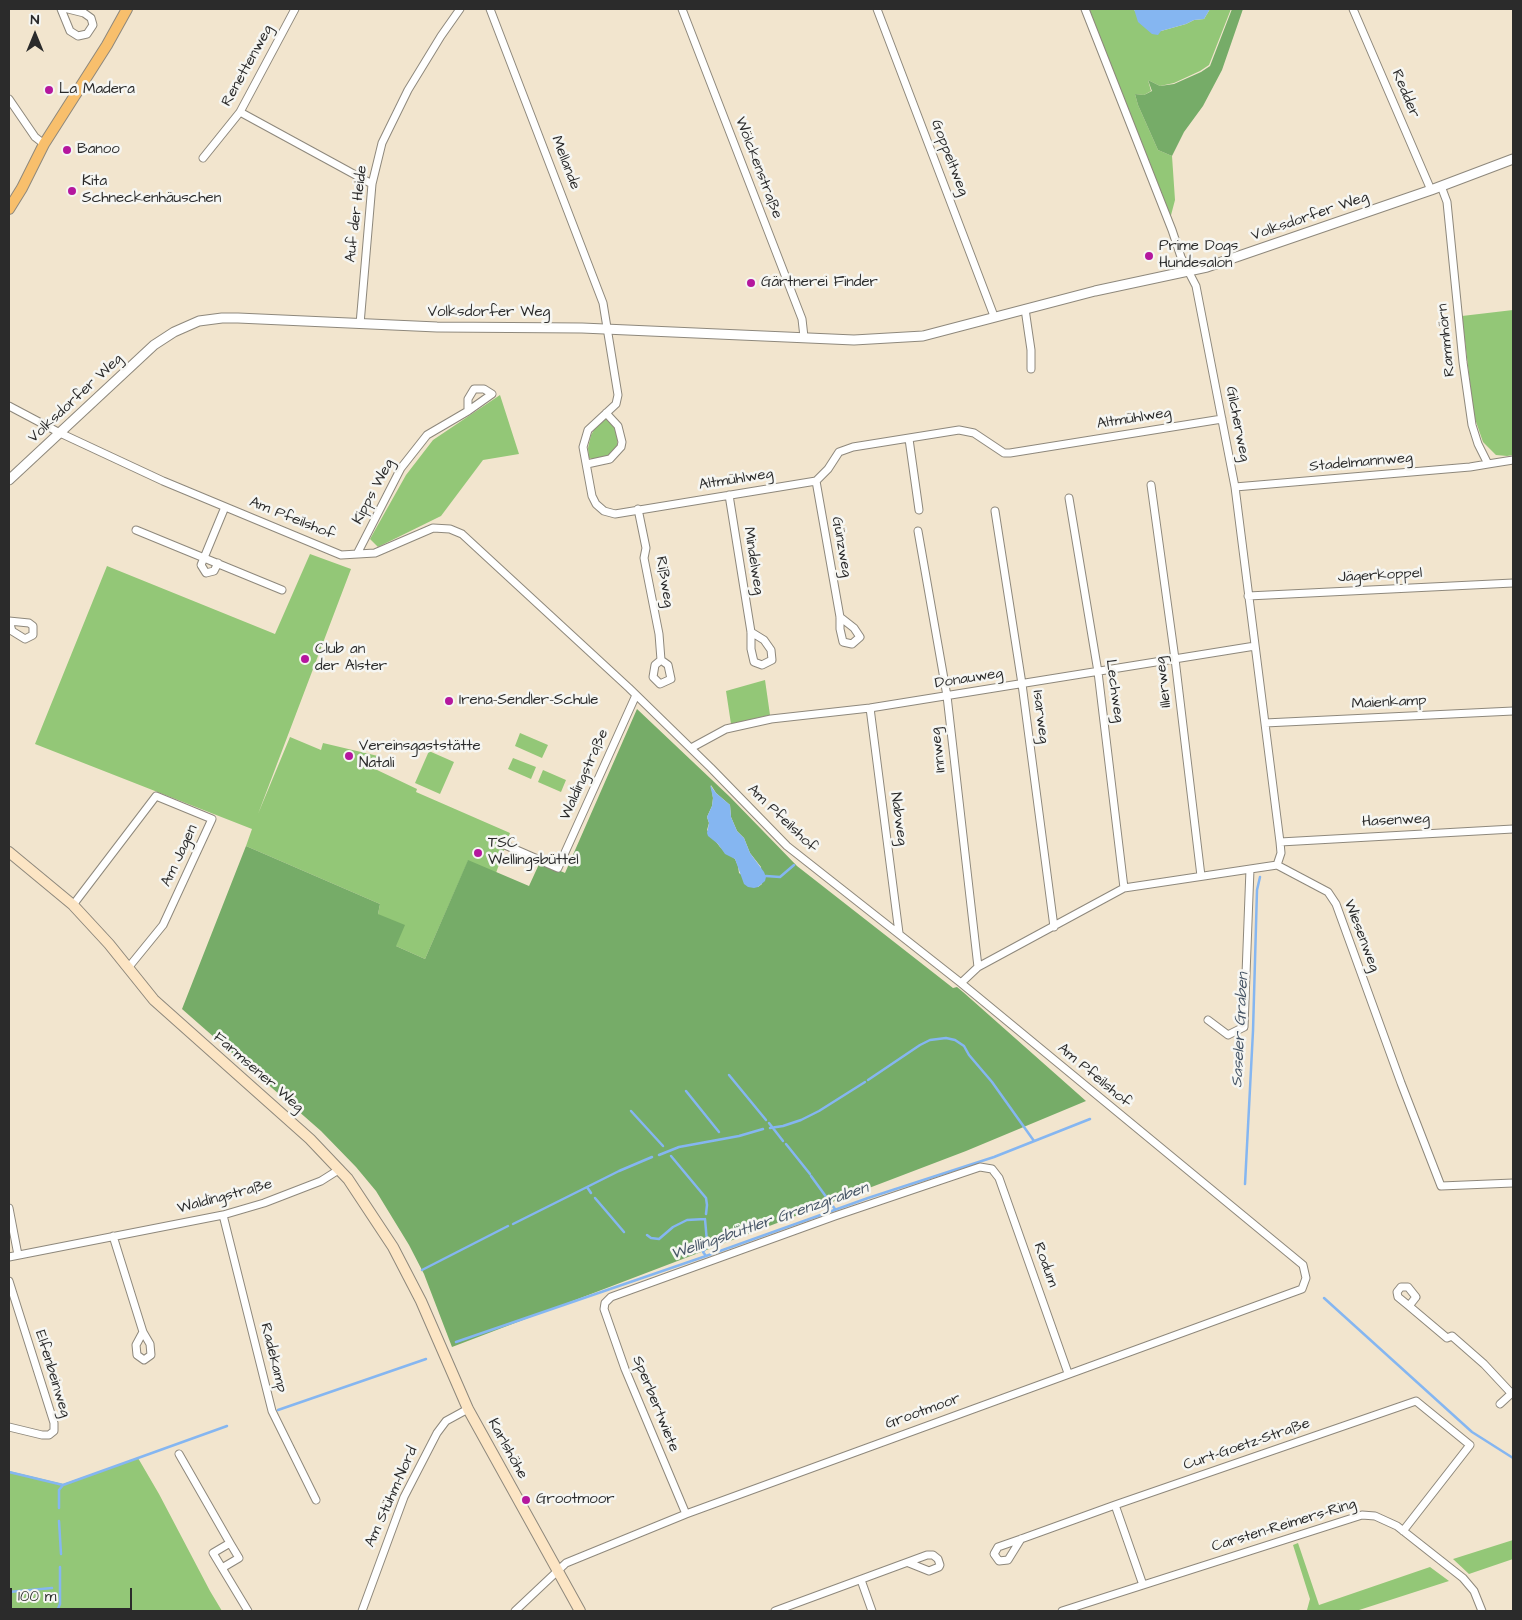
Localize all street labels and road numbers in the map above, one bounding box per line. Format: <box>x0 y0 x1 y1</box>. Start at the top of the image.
street label: Renettenweg <box>218 22 278 110</box>
street label: Redder <box>1387 67 1423 121</box>
street label: Wölckenstraße <box>730 115 786 221</box>
street label: Goppeltweg <box>926 117 972 199</box>
street label: Mellande <box>547 134 583 192</box>
street label: Auf der Heide <box>342 165 372 263</box>
street label: Volksdorfer Weg <box>1249 189 1371 245</box>
street label: Rammhörn <box>1434 303 1460 377</box>
street label: Volksdorfer Weg <box>428 304 550 322</box>
street label: Volksdorfer Weg <box>25 351 127 447</box>
street label: Gilcherweg <box>1221 385 1253 463</box>
street label: Altmühlweg <box>1096 404 1172 434</box>
street label: Stadelmannweg <box>1309 450 1413 476</box>
street label: Kipps Weg <box>349 456 399 528</box>
street label: Altmühlweg <box>698 465 774 495</box>
street label: Am Pfeilshof <box>247 494 337 544</box>
street label: Günzweg <box>827 515 855 579</box>
street label: Mindelweg <box>739 526 767 596</box>
street label: Rißweg <box>651 555 677 609</box>
street label: Jägerkoppel <box>1337 565 1423 587</box>
street label: Illerweg <box>1152 655 1176 709</box>
street label: Lechweg <box>1101 658 1127 724</box>
street label: Donauweg <box>934 665 1004 693</box>
street label: Isarweg <box>1028 689 1052 745</box>
street label: Maienkamp <box>1351 692 1427 714</box>
street label: Innweg <box>927 726 951 774</box>
street label: Waldingstraße <box>557 727 613 823</box>
street label: Am Pfeilshof <box>743 781 821 857</box>
street label: Nabweg <box>885 791 911 847</box>
street label: Hasenweg <box>1362 810 1430 832</box>
street label: Am Jagen <box>158 822 202 890</box>
street label: Wiesenweg <box>1339 897 1383 975</box>
street label: Farmsener Weg <box>209 1029 307 1117</box>
street label: Am Pfeilshof <box>1053 1040 1135 1112</box>
street label: Waldingstraße <box>176 1176 274 1218</box>
street label: Rodum <box>1029 1240 1061 1290</box>
street label: Radekamp <box>256 1321 290 1395</box>
street label: Elfenbeinweg <box>30 1328 74 1420</box>
street label: Sperbertwiete <box>628 1353 682 1455</box>
street label: Grootmoor <box>883 1390 963 1434</box>
street label: Curt-Goetz-Straße <box>1181 1415 1313 1475</box>
street label: Karlshöhe <box>483 1416 531 1482</box>
street label: Am Stühm-Nord <box>362 1444 422 1550</box>
street label: Carsten-Reimers-Ring <box>1210 1495 1358 1557</box>

